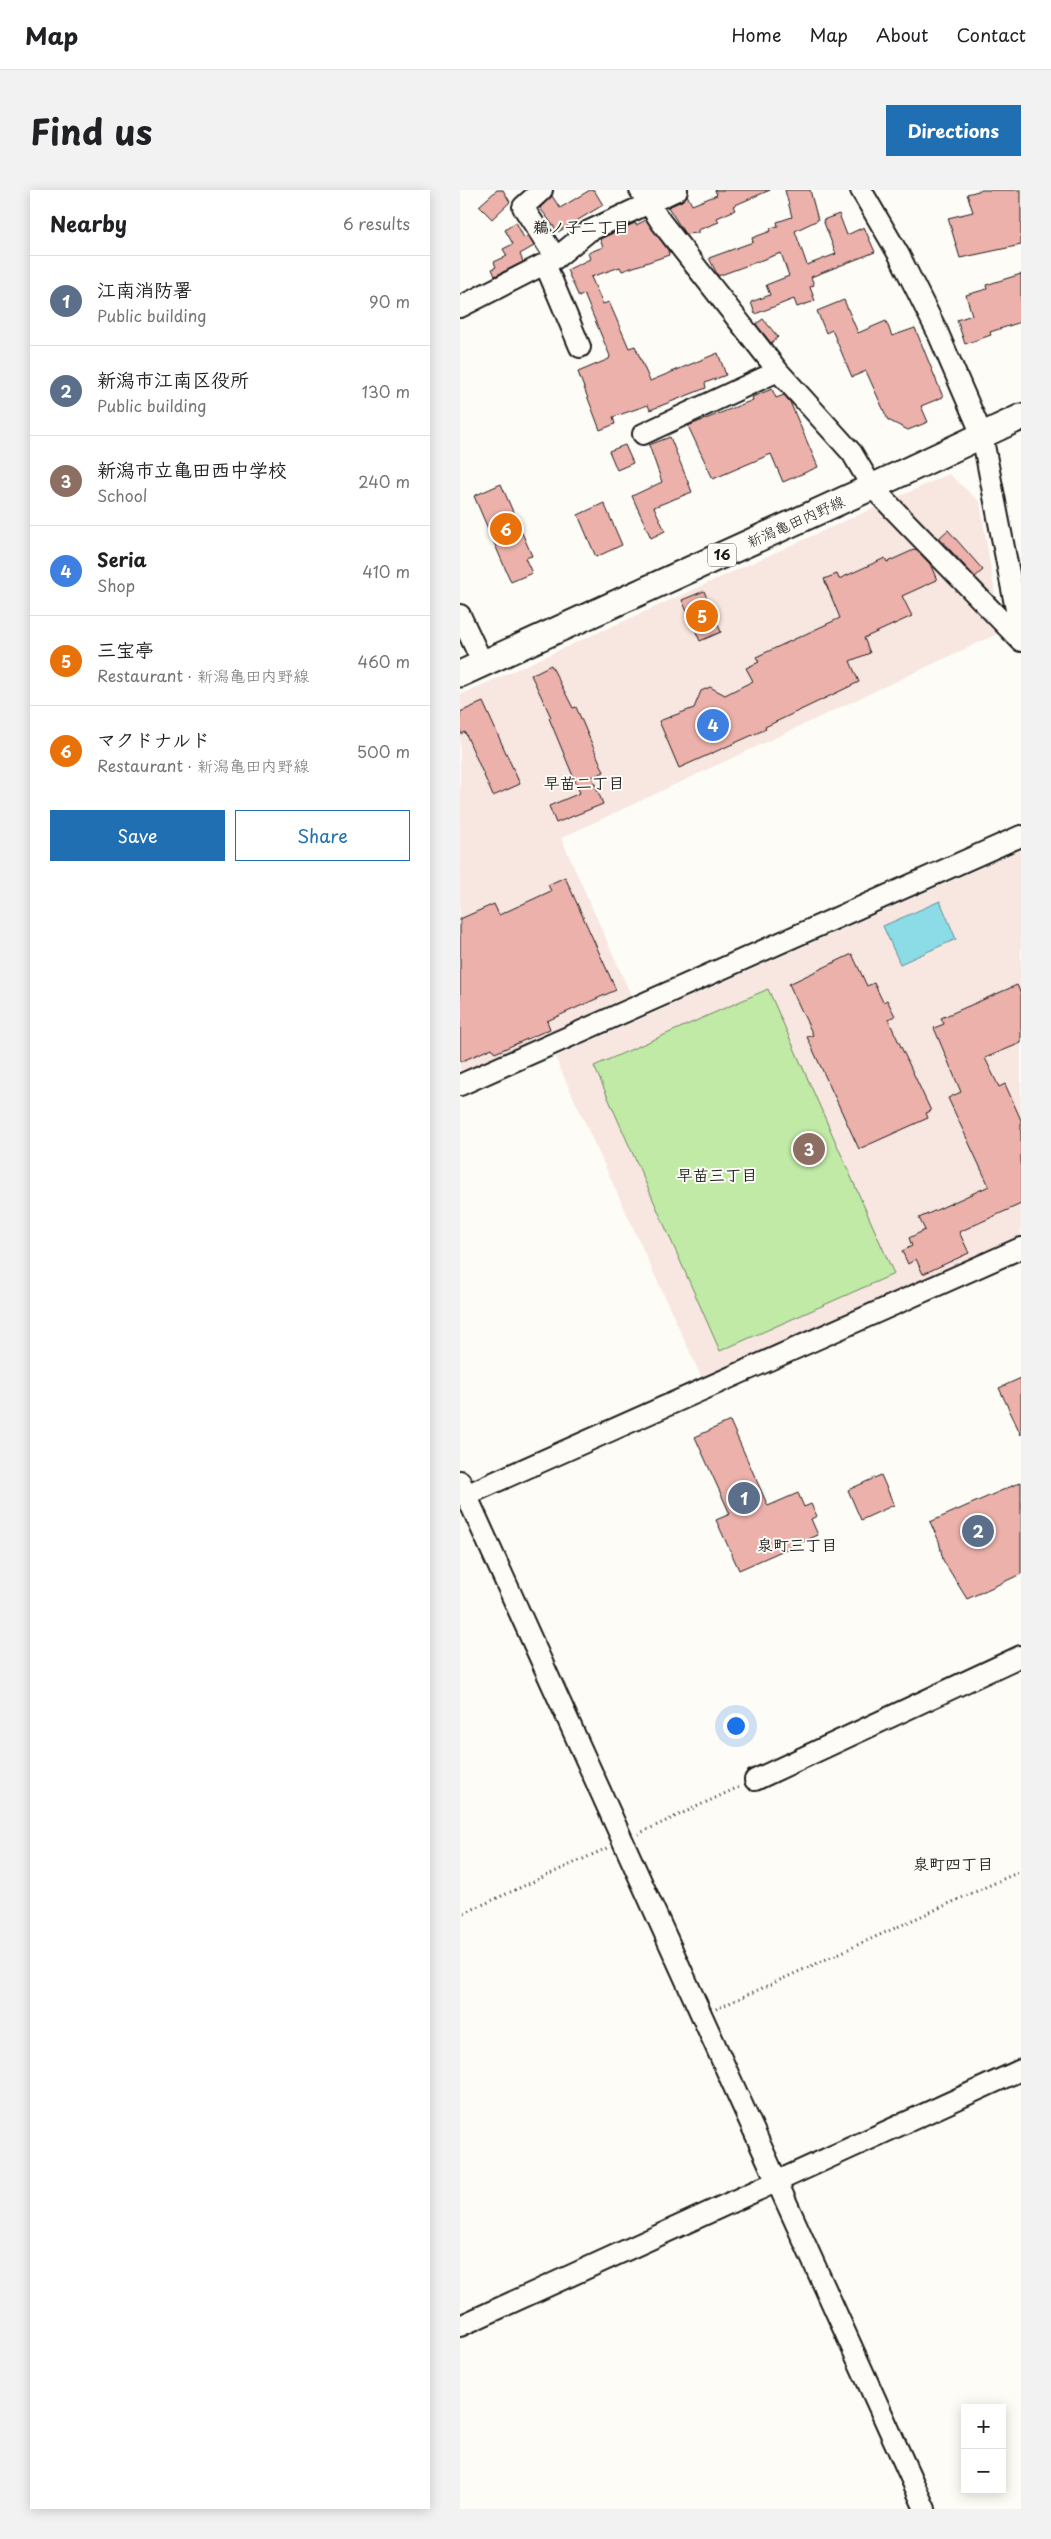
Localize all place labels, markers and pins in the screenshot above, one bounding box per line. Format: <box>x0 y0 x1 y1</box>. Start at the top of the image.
pin: 6 <box>490 510 522 548</box>
pin: 5 <box>686 597 718 635</box>
pin: 4 <box>697 706 729 744</box>
pin: 3 <box>793 1130 825 1168</box>
pin: 1 <box>728 1479 760 1517</box>
pin: 2 <box>962 1512 994 1550</box>

